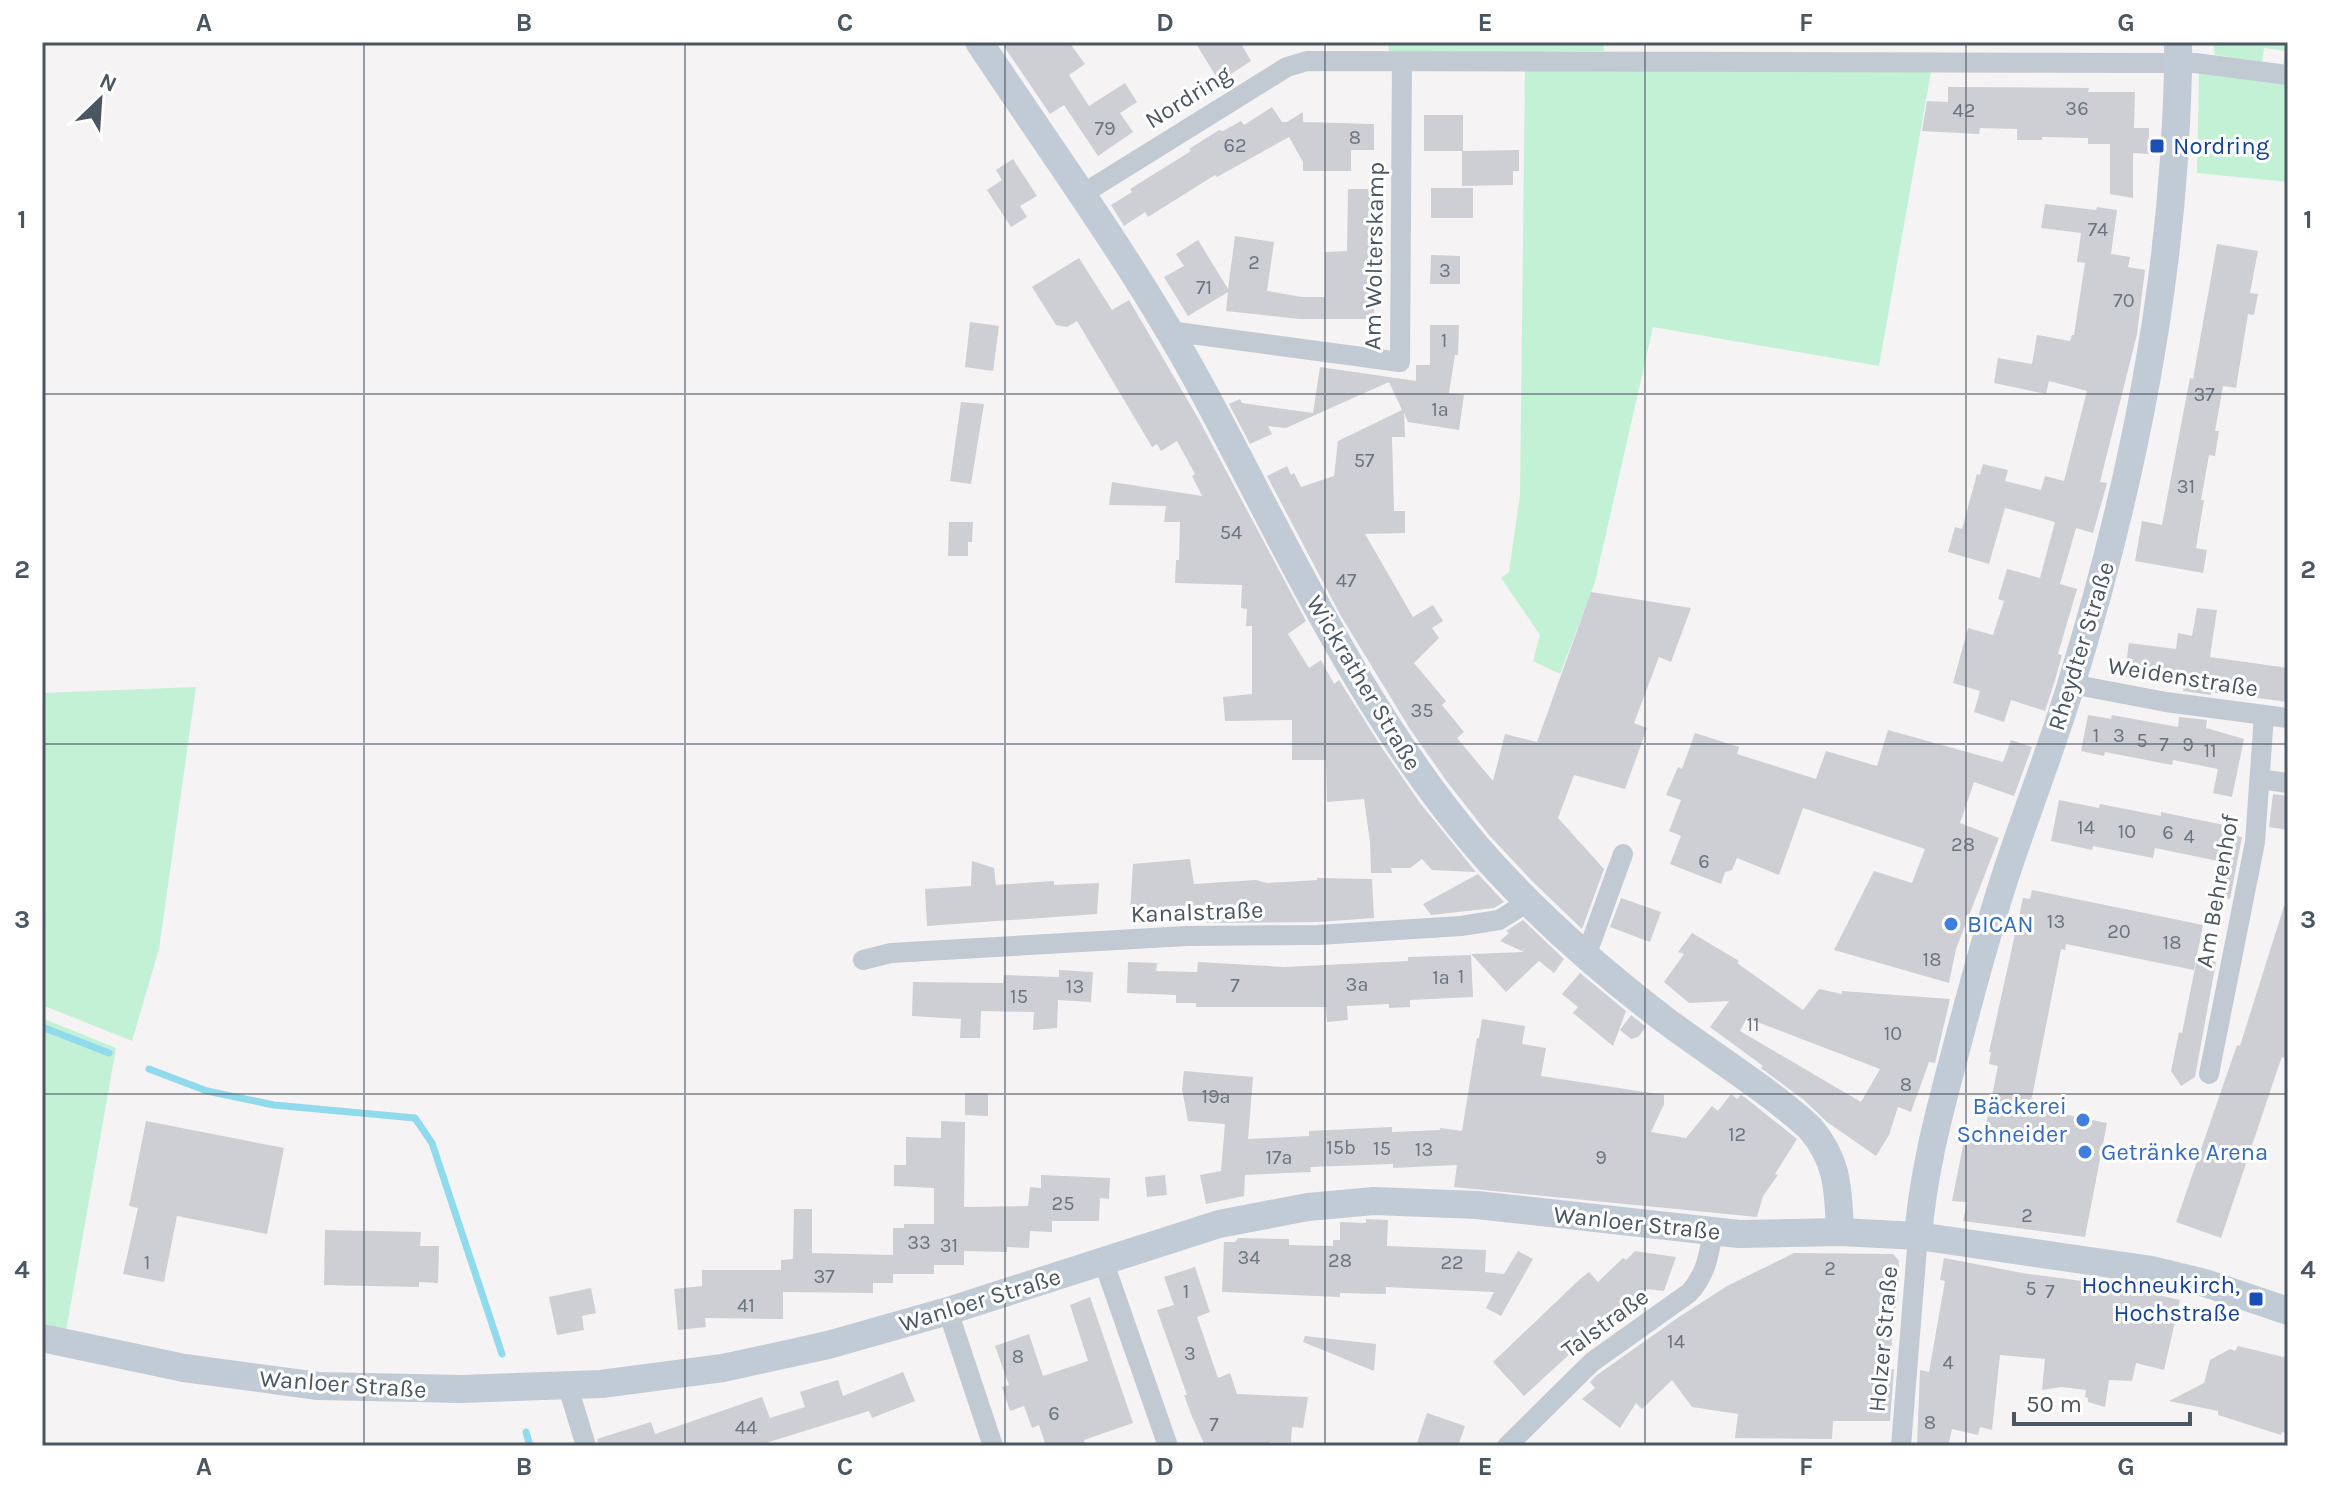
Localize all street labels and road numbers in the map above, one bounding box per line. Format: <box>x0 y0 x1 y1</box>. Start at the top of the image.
street label: Nordring <box>1140 59 1237 134</box>
street label: Am Wolterskamp <box>1358 162 1390 350</box>
street label: Rheydter Straße <box>2042 558 2120 734</box>
street label: Wickrather Straße <box>1301 590 1427 776</box>
street label: Weidenstraße <box>2106 651 2260 703</box>
street label: Am Behrenhof <box>2190 812 2244 970</box>
street label: Kanalstraße <box>1130 896 1264 928</box>
street label: Wanloer Straße <box>1552 1200 1722 1246</box>
street label: Wanloer Straße <box>896 1262 1064 1338</box>
street label: Holzer Straße <box>1863 1265 1903 1413</box>
street label: Talstraße <box>1556 1282 1654 1364</box>
street label: Wanloer Straße <box>259 1364 427 1404</box>

